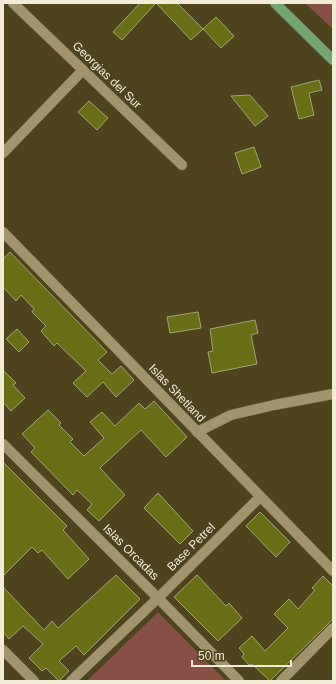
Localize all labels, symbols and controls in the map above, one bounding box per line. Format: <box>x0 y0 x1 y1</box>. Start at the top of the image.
street label: Georgias del Sur <box>70 39 144 111</box>
street label: Islas Shetland <box>146 361 208 425</box>
street label: Base Petrel <box>164 520 218 574</box>
street label: Islas Orcadas <box>100 521 162 583</box>
scale bar <box>192 642 291 668</box>
text: 50 m <box>198 649 225 663</box>

